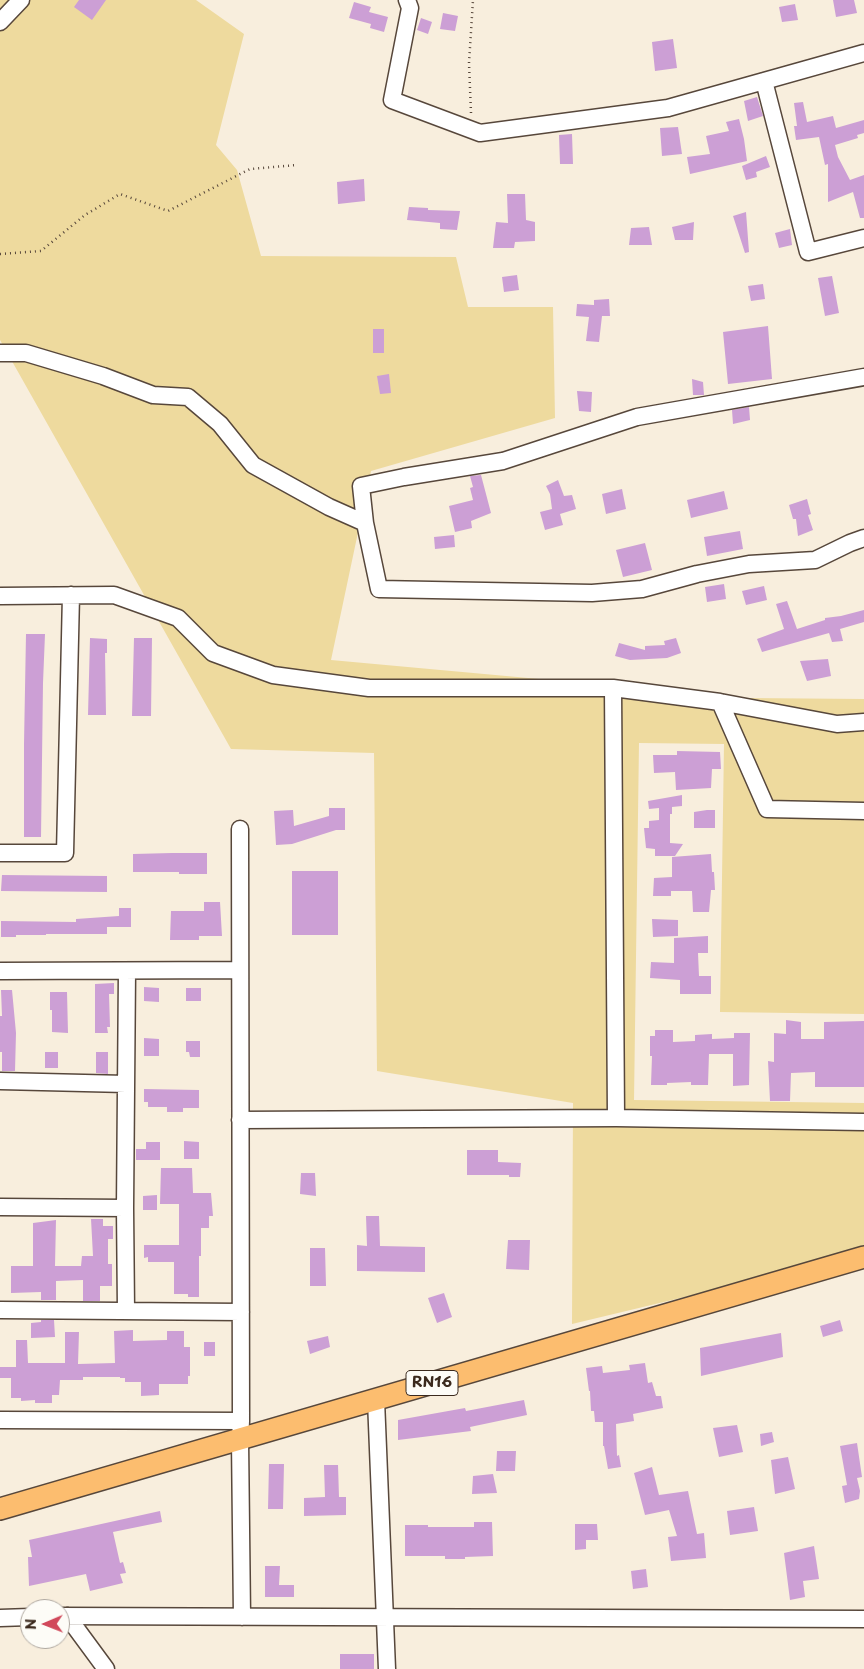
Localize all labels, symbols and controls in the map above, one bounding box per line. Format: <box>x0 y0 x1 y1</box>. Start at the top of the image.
road number: RN16 <box>406 1370 458 1396</box>
north arrow <box>20 1599 70 1649</box>
text: N <box>20 1619 41 1630</box>

